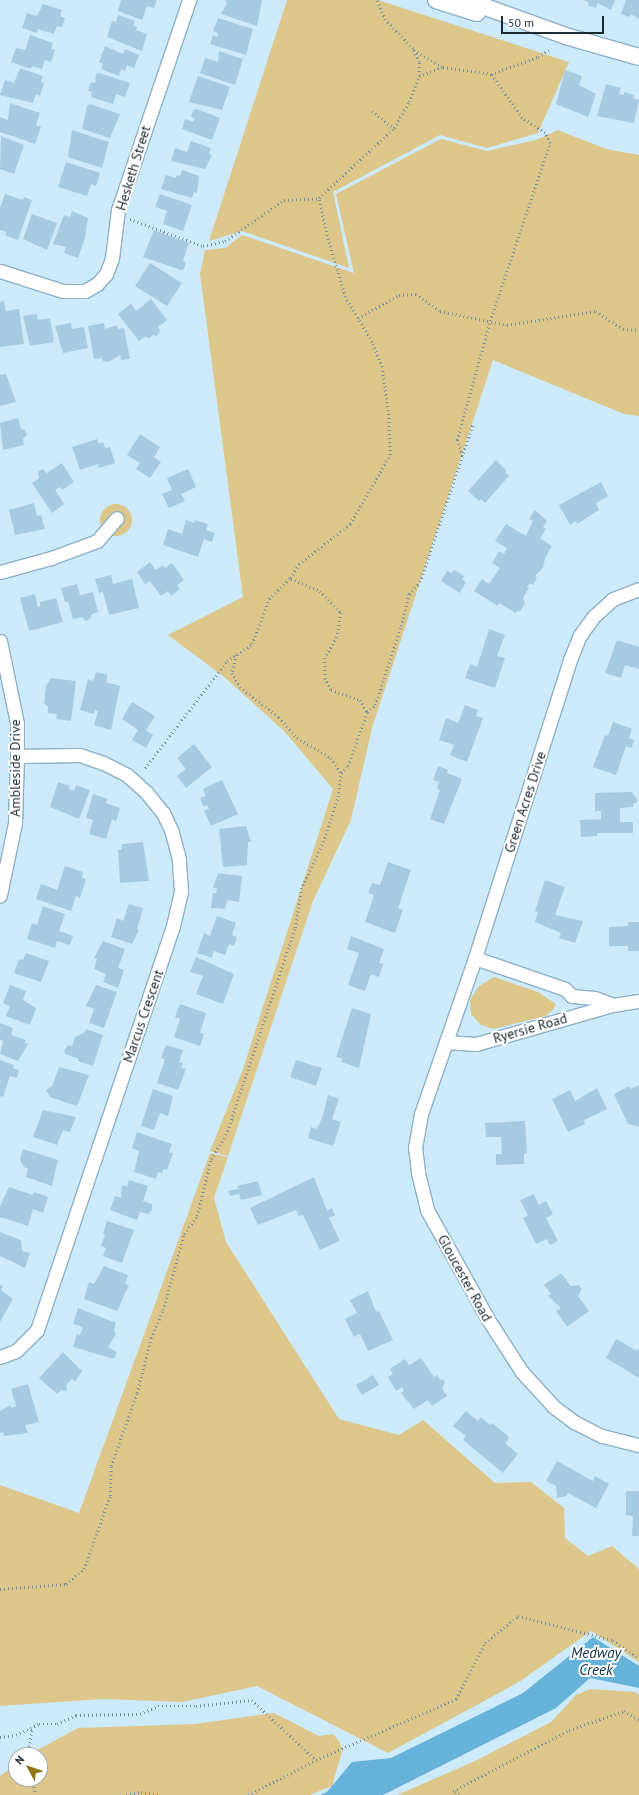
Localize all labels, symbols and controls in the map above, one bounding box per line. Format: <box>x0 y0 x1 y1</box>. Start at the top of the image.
scale bar <box>503 8 606 34</box>
text: 50 m <box>508 15 534 30</box>
street label: Hesketh Street <box>112 123 154 213</box>
street label: Ambleside Drive <box>7 719 23 817</box>
street label: Green Acres Drive <box>501 749 549 855</box>
street label: Marcus Crescent <box>119 967 167 1065</box>
street label: Ryersie Road <box>491 1009 569 1047</box>
street label: Gloucester Road <box>434 1232 496 1324</box>
water label: Medway Creek <box>571 1643 621 1678</box>
north arrow <box>8 1747 48 1787</box>
text: N <box>12 1753 27 1767</box>

